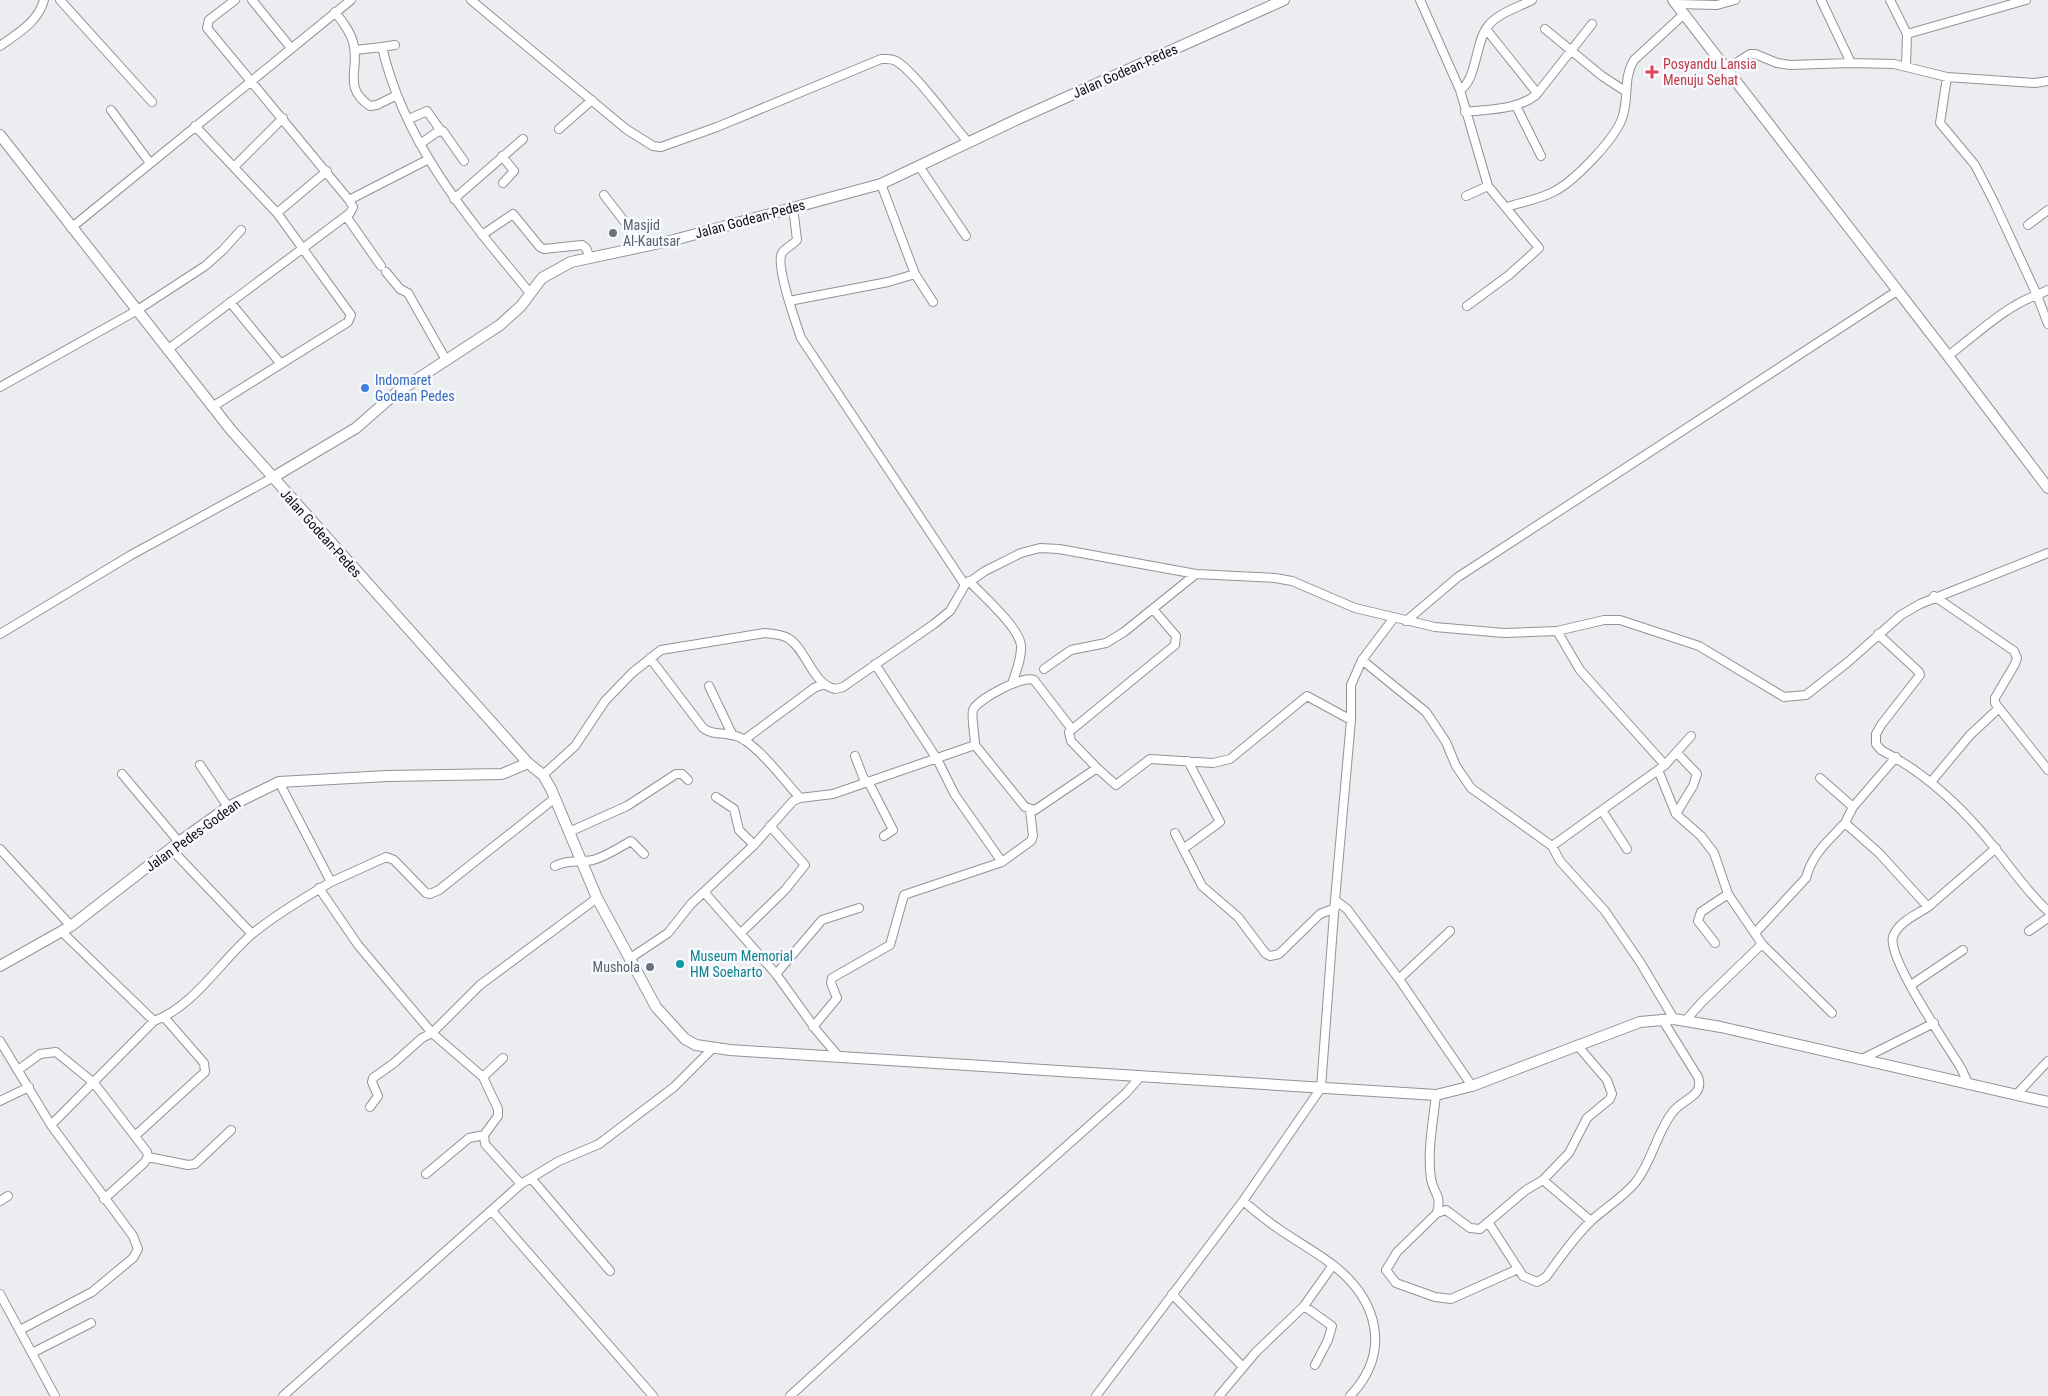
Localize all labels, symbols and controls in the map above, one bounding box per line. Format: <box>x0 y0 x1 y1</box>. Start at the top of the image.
street label: Jalan Godean-Pedes <box>1070 41 1180 101</box>
place label: Posyandu Lansia Menuju Sehat <box>1663 56 1757 88</box>
marker: Posyandu Lansia Menuju Sehat <box>1645 65 1659 79</box>
street label: Jalan Godean-Pedes <box>693 197 807 241</box>
place label: Masjid Al-Kautsar <box>623 217 680 249</box>
marker: Masjid Al-Kautsar <box>607 227 619 239</box>
place label: Indomaret Godean Pedes <box>375 372 455 404</box>
marker: Indomaret Godean Pedes <box>359 382 371 394</box>
street label: Jalan Godean-Pedes <box>277 486 365 580</box>
street label: Jalan Pedes-Godean <box>142 795 244 875</box>
place label: Museum Memorial HM Soeharto <box>690 948 793 980</box>
marker: Museum Memorial HM Soeharto <box>674 958 686 970</box>
place label: Mushola <box>593 959 640 975</box>
marker: Mushola <box>644 961 656 973</box>

